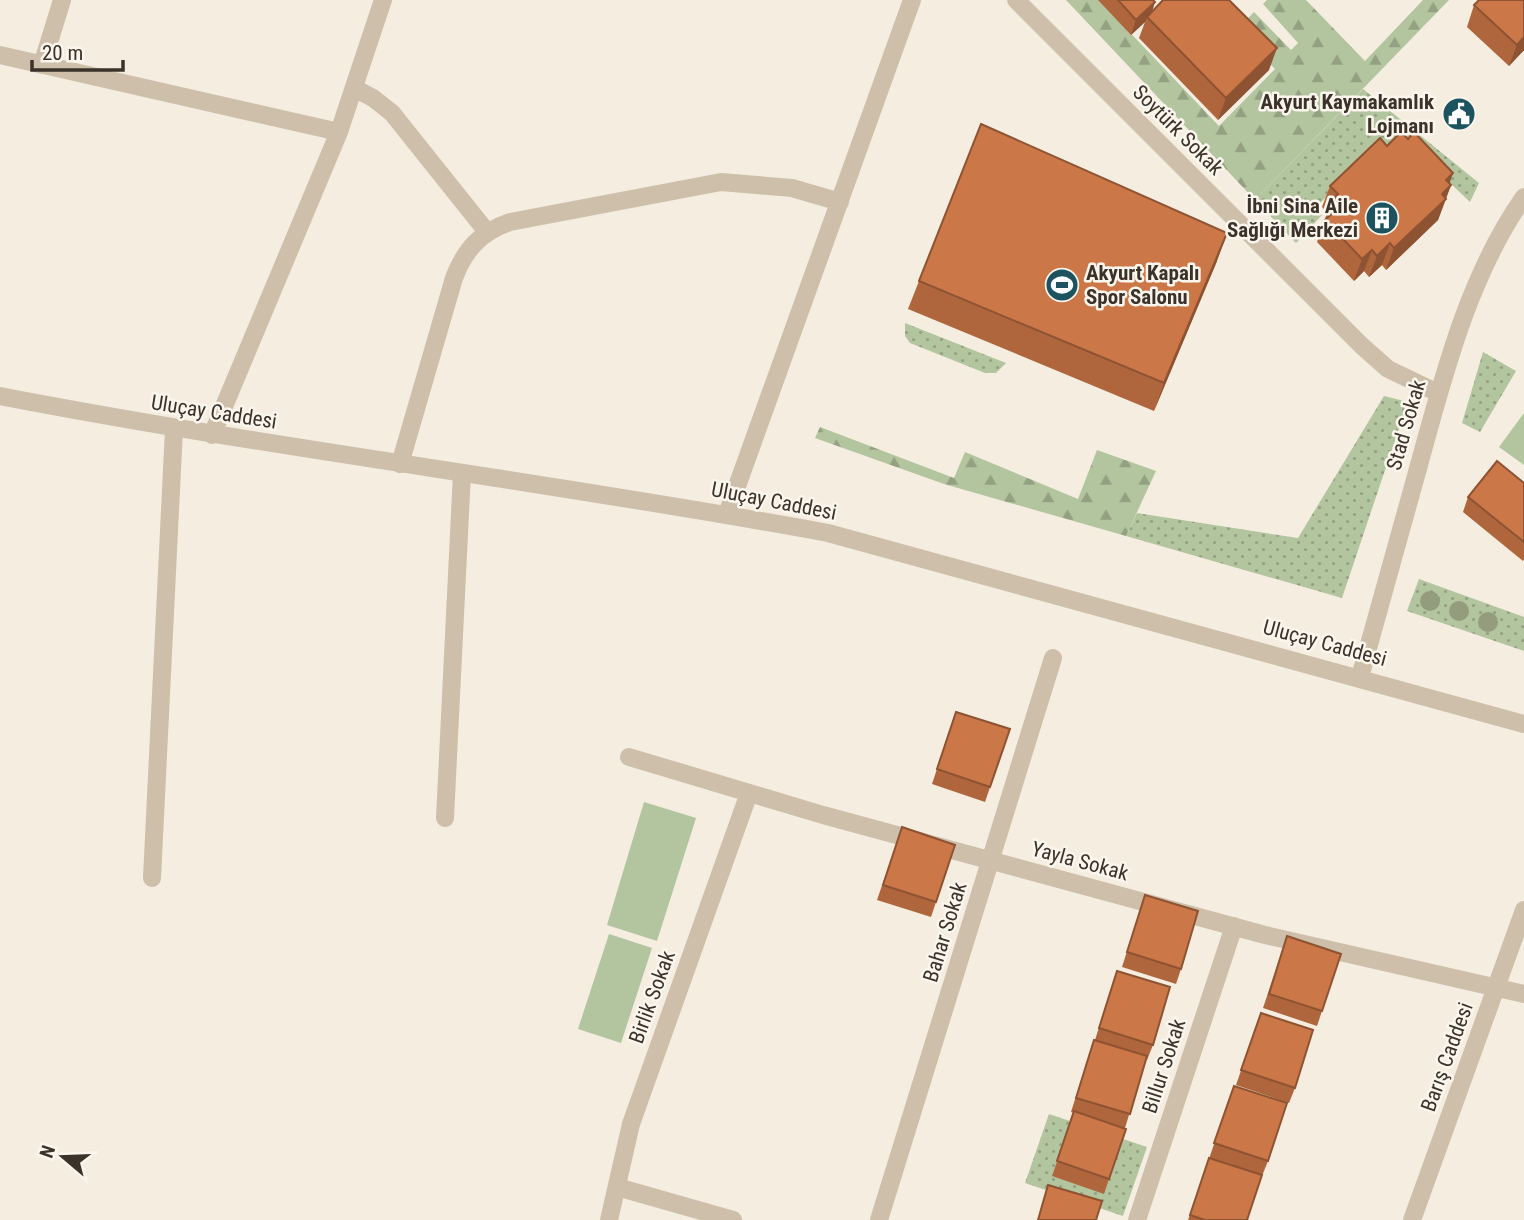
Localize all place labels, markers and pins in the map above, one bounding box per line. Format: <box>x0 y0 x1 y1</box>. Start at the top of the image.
place label: Akyurt Kaymakamlık Lojmanı <box>1260 90 1435 138</box>
public building icon: Akyurt Kaymakamlık Lojmanı <box>1440 95 1478 133</box>
place label: İbni Sina Aile Sağlığı Merkezi <box>1227 194 1358 242</box>
building icon: İbni Sina Aile Sağlığı Merkezi <box>1363 199 1401 237</box>
place label: Akyurt Kapalı Spor Salonu <box>1086 261 1200 309</box>
sports icon: Akyurt Kapalı Spor Salonu <box>1043 266 1081 304</box>

